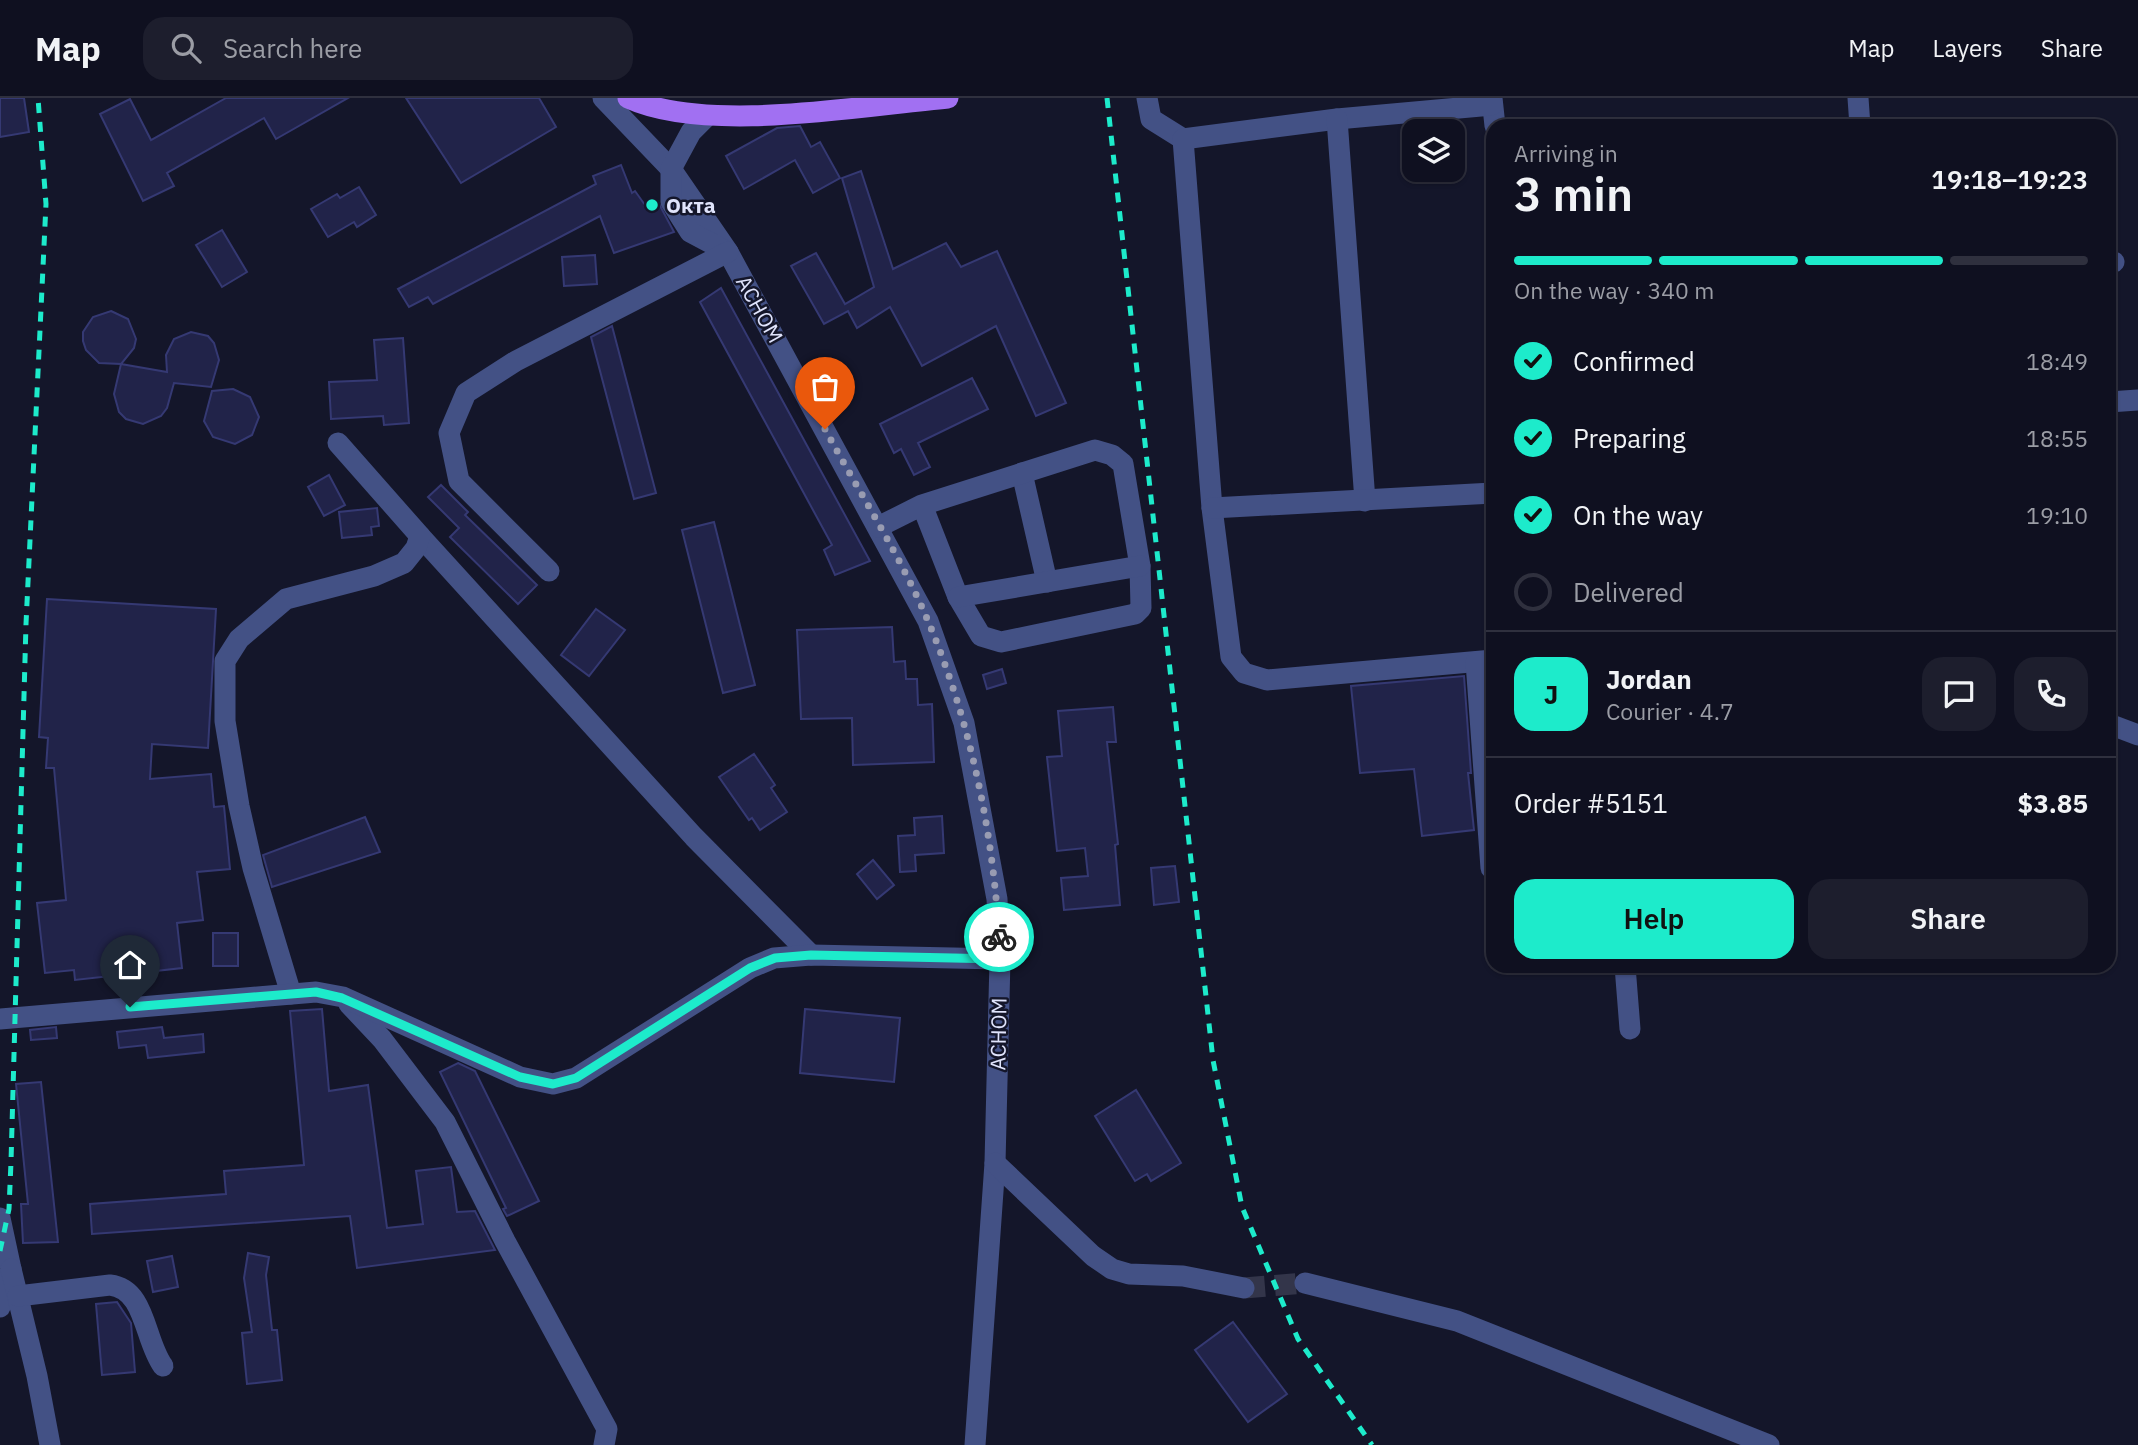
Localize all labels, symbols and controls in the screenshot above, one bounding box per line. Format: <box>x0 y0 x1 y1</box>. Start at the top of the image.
search box <box>143 17 633 80</box>
text: Map <box>35 27 101 70</box>
icon: search <box>167 29 205 67</box>
text: Search here <box>223 31 362 65</box>
text: Map <box>1848 32 1895 64</box>
text: Layers <box>1933 32 2003 64</box>
text: Share <box>2041 32 2103 64</box>
map controls <box>1402 119 1465 182</box>
button: layers <box>1402 119 1465 182</box>
text: Arriving in <box>1514 138 1618 168</box>
text: 19:18–19:23 <box>1931 162 2088 196</box>
text: 3 min <box>1514 164 1633 224</box>
place label: Окта <box>666 191 716 219</box>
marker: Окта <box>644 197 660 213</box>
street label: АСНОМ <box>730 270 790 348</box>
text: On the way · 340 m <box>1514 275 1714 305</box>
icon: check <box>1514 342 1552 380</box>
text: Confirmed <box>1573 344 1695 378</box>
text: 18:49 <box>2026 346 2088 376</box>
pin <box>795 357 855 429</box>
icon: bag <box>806 368 844 406</box>
icon: check <box>1514 419 1552 457</box>
text: Preparing <box>1573 421 1686 455</box>
text: 18:55 <box>2026 423 2088 453</box>
icon: check <box>1514 496 1552 534</box>
text: On the way <box>1573 498 1703 532</box>
text: 19:10 <box>2026 500 2088 530</box>
text: Delivered <box>1573 575 1684 609</box>
button: chat <box>1922 657 1996 731</box>
button: phone <box>2014 657 2088 731</box>
text: Jordan <box>1606 662 1692 696</box>
text: J <box>1544 677 1558 711</box>
text: Courier · 4.7 <box>1606 696 1734 726</box>
text: Order #5151 <box>1514 786 1668 820</box>
text: $3.85 <box>2018 786 2088 820</box>
button: Help <box>1514 879 1794 959</box>
button: Share <box>1808 879 2088 959</box>
courier <box>964 902 1034 972</box>
icon: bike <box>980 918 1018 956</box>
pin <box>100 935 160 1007</box>
icon: home <box>111 946 149 984</box>
street label: АСНОМ <box>983 997 1013 1071</box>

